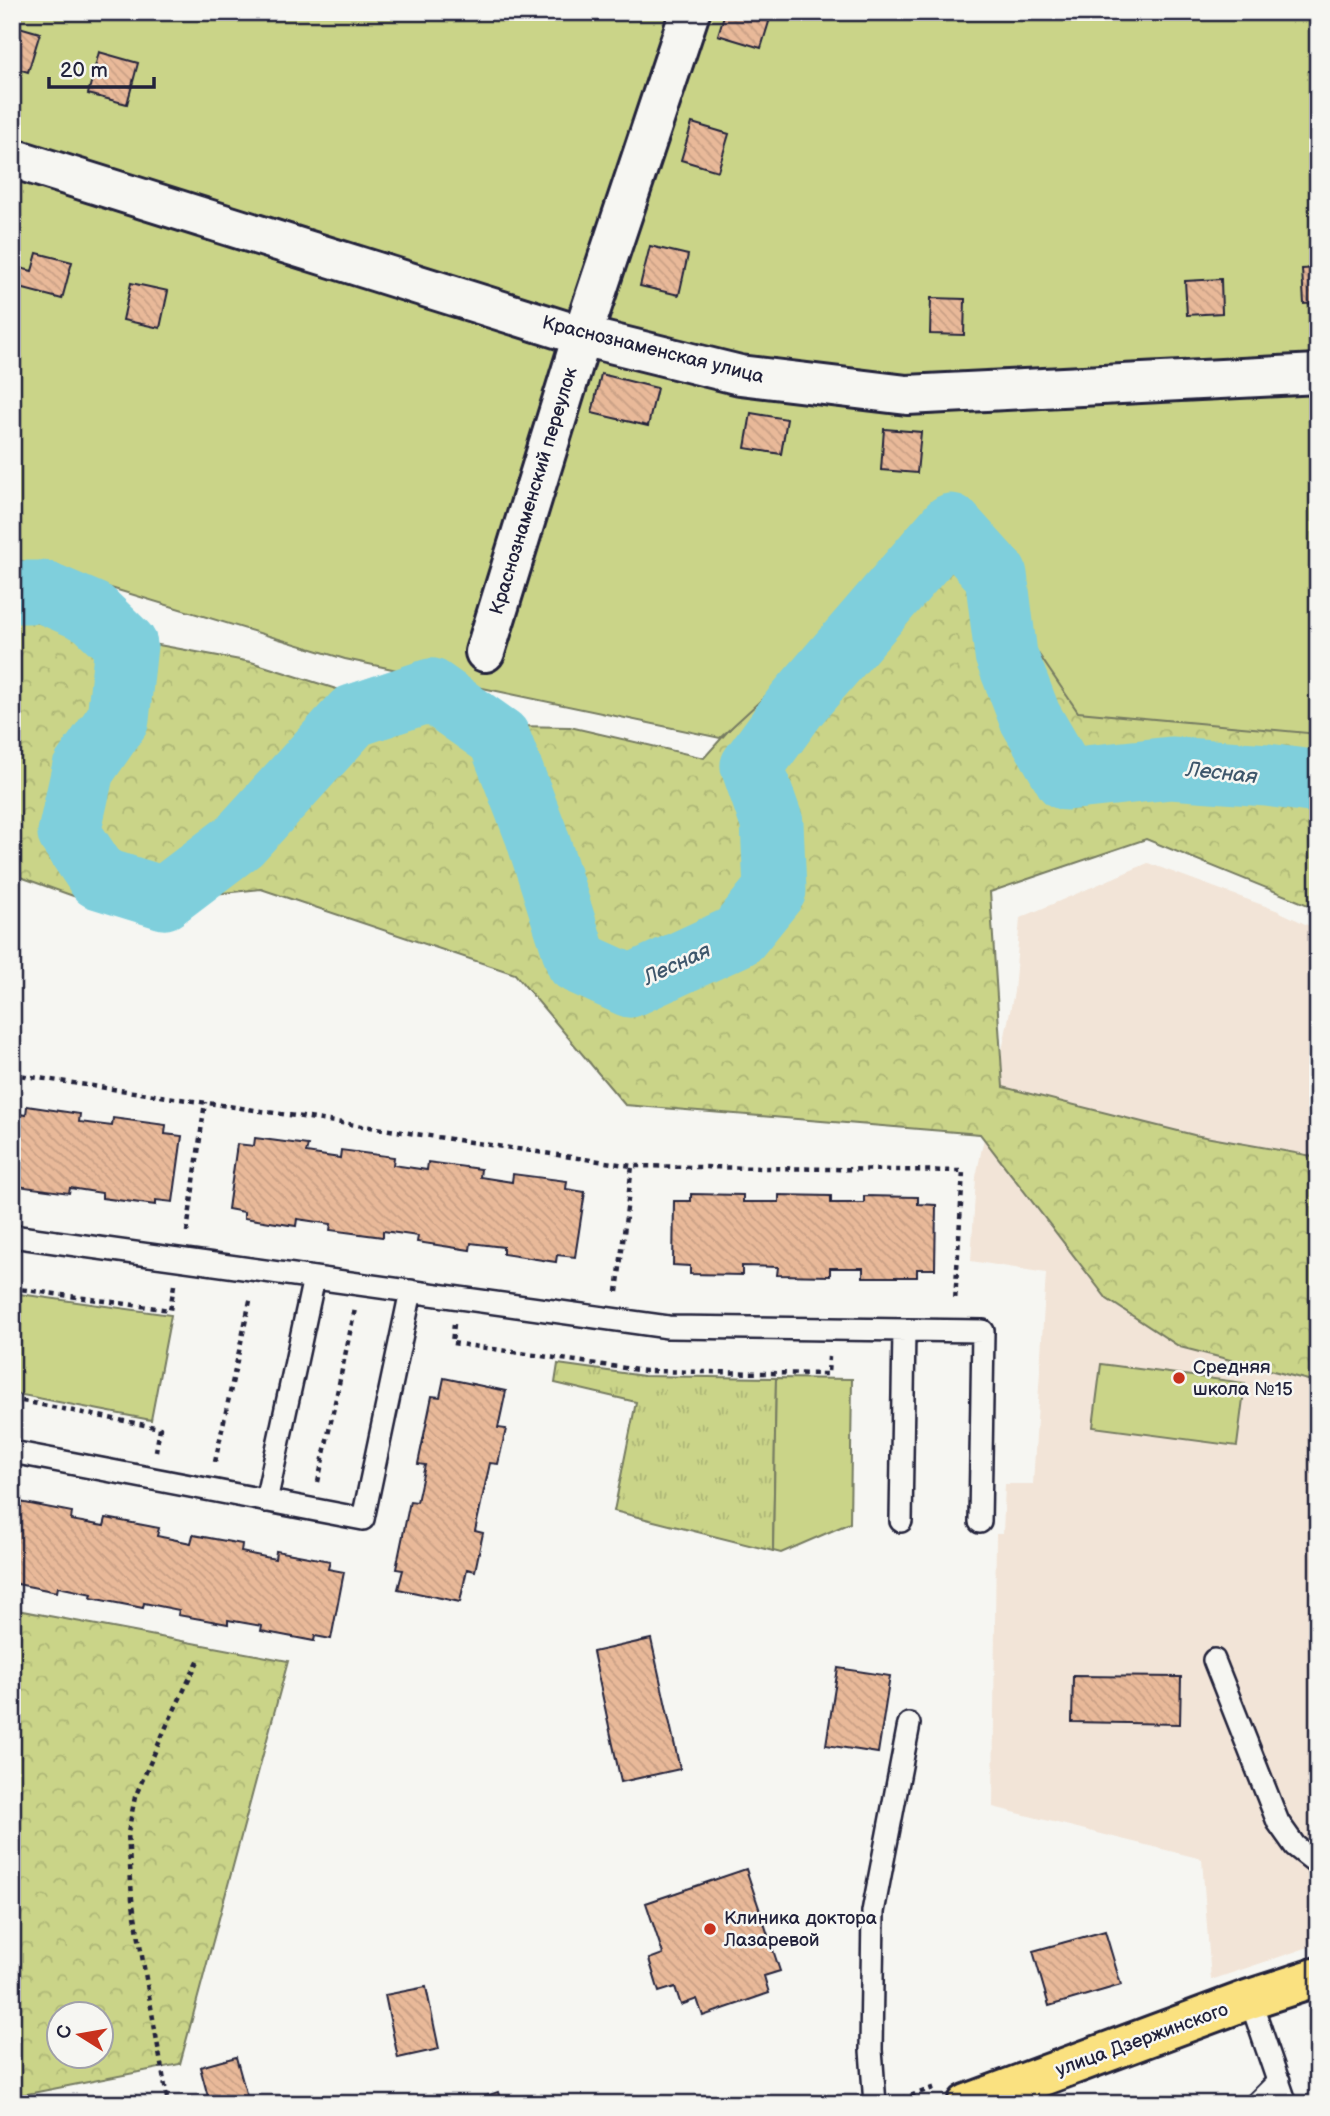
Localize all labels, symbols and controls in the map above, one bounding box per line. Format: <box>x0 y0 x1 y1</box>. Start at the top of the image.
scale bar <box>49 46 154 90</box>
text: 20 m <box>60 58 108 83</box>
street label: Краснознаменская улица <box>540 311 766 389</box>
street label: Краснознаменский переулок <box>485 365 583 617</box>
water label: Лесная <box>1183 757 1259 789</box>
water label: Лесная <box>638 937 715 991</box>
place label: Средняя школа №15 <box>1193 1356 1293 1401</box>
marker: Средняя школа №15 <box>1171 1370 1187 1386</box>
place label: Клиника доктора Лазаревой <box>723 1907 877 1952</box>
marker: Клиника доктора Лазаревой <box>702 1921 718 1937</box>
street label: улица Дзержинского <box>1053 1998 1231 2082</box>
north arrow <box>46 2000 116 2070</box>
text: С <box>52 2023 77 2041</box>

